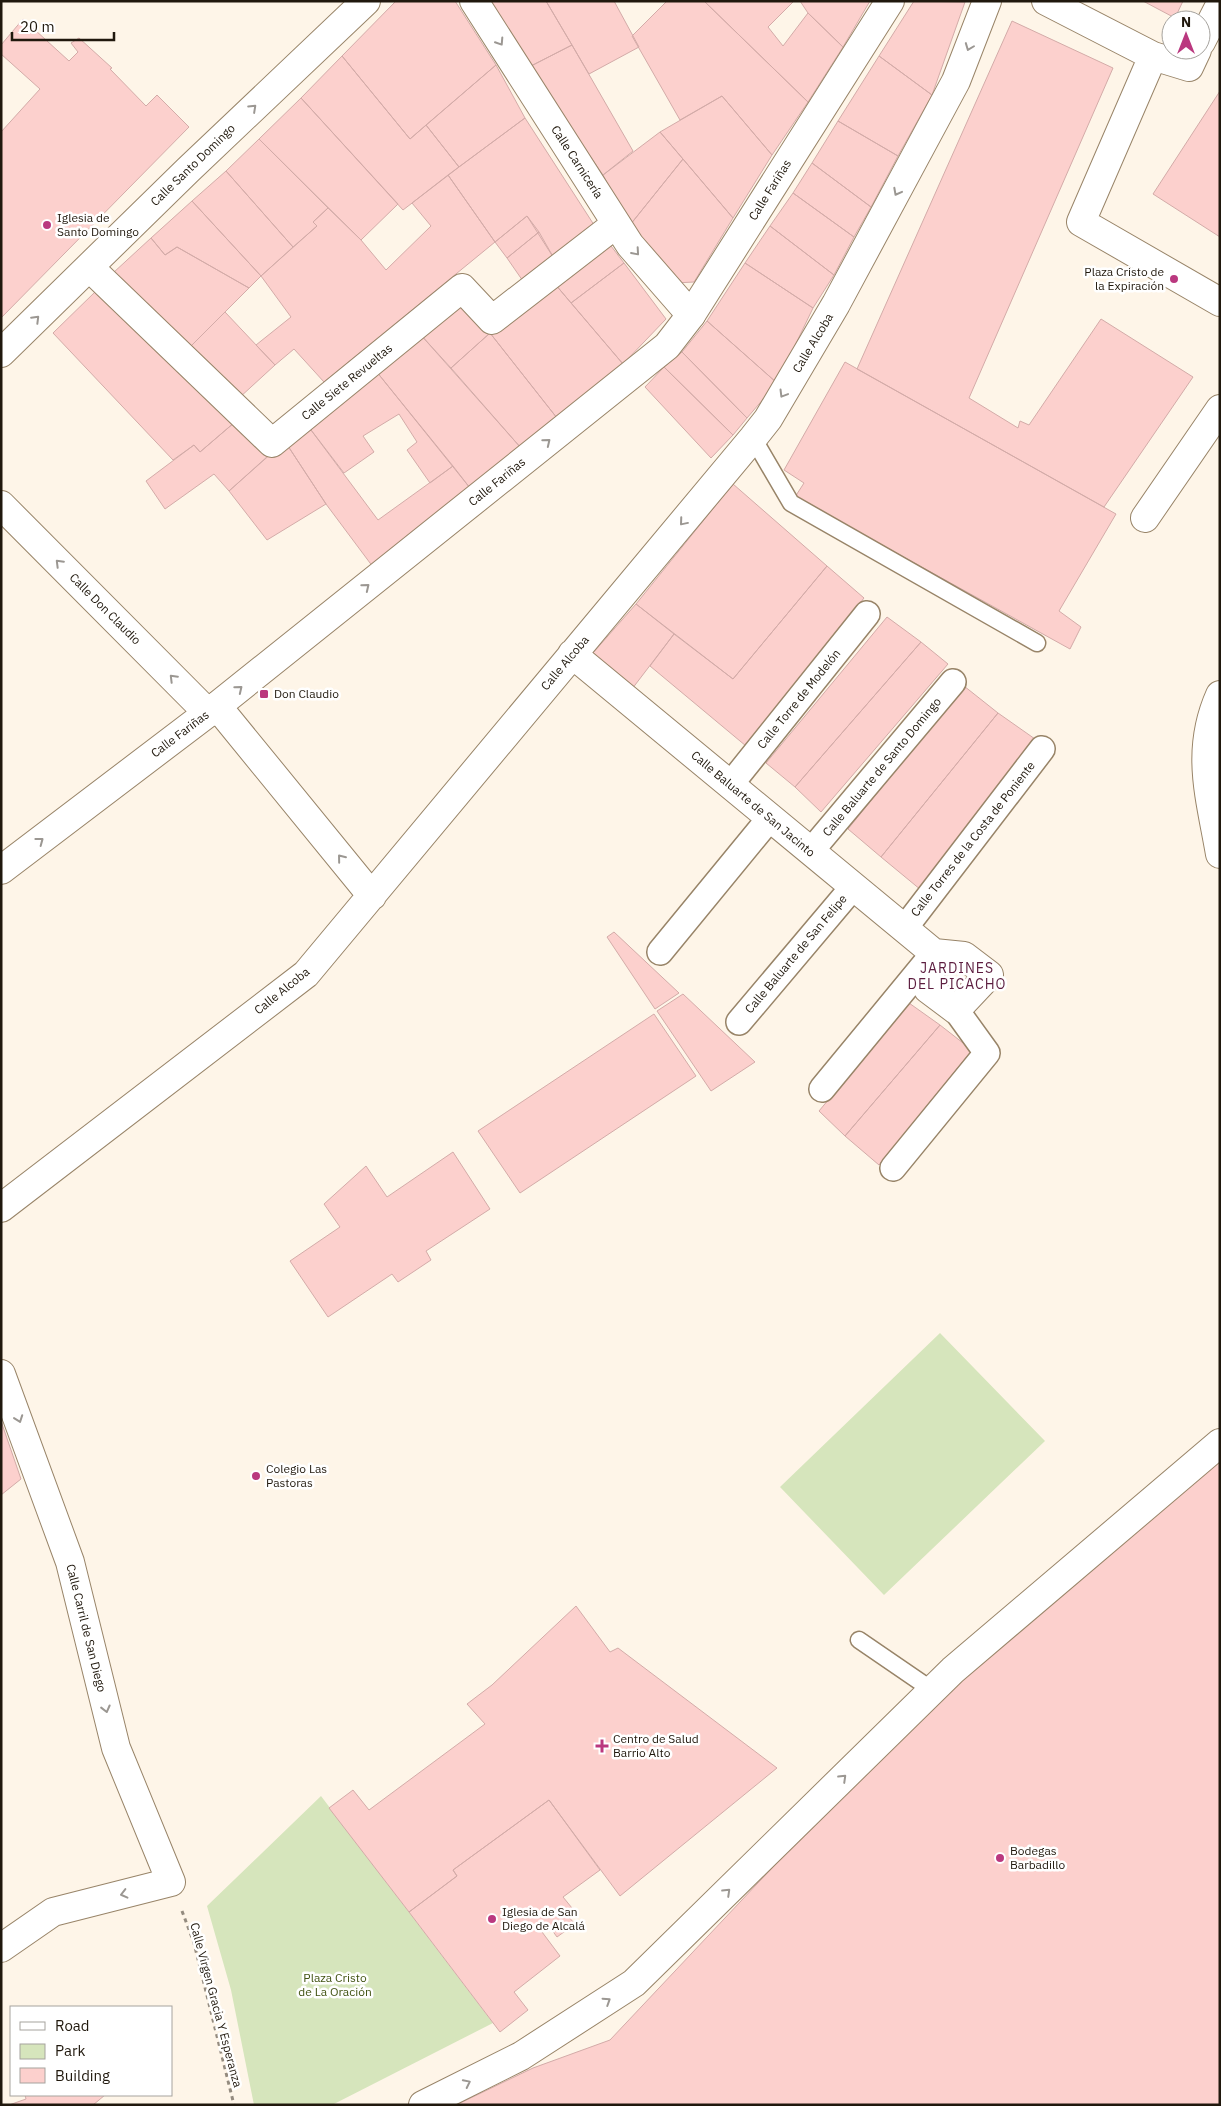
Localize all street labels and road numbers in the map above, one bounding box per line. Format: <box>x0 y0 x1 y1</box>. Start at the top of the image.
street label: Calle Santo Domingo <box>147 120 238 209</box>
street label: Calle Carnicería <box>548 122 607 202</box>
street label: Calle Fariñas <box>745 156 794 223</box>
street label: Calle Alcoba <box>789 310 836 375</box>
street label: Calle Siete Revueltas <box>298 340 395 423</box>
street label: Calle Fariñas <box>465 454 528 509</box>
street label: Calle Don Claudio <box>67 570 144 648</box>
street label: Calle Alcoba <box>537 632 592 693</box>
street label: Calle Torre de Modelón <box>754 646 843 752</box>
street label: Calle Baluarte de Santo Domingo <box>819 694 944 839</box>
street label: Calle Fariñas <box>148 707 212 760</box>
street label: Calle Baluarte de San Jacinto <box>688 747 819 860</box>
street label: Calle Torres de la Costa de Poniente <box>907 758 1038 919</box>
street label: Calle Baluarte de San Felipe <box>741 891 850 1016</box>
street label: Calle Alcoba <box>251 963 313 1017</box>
street label: Calle Carril de San Diego <box>63 1562 110 1694</box>
street label: Calle Virgen Gracia Y Esperanza <box>187 1921 246 2089</box>

